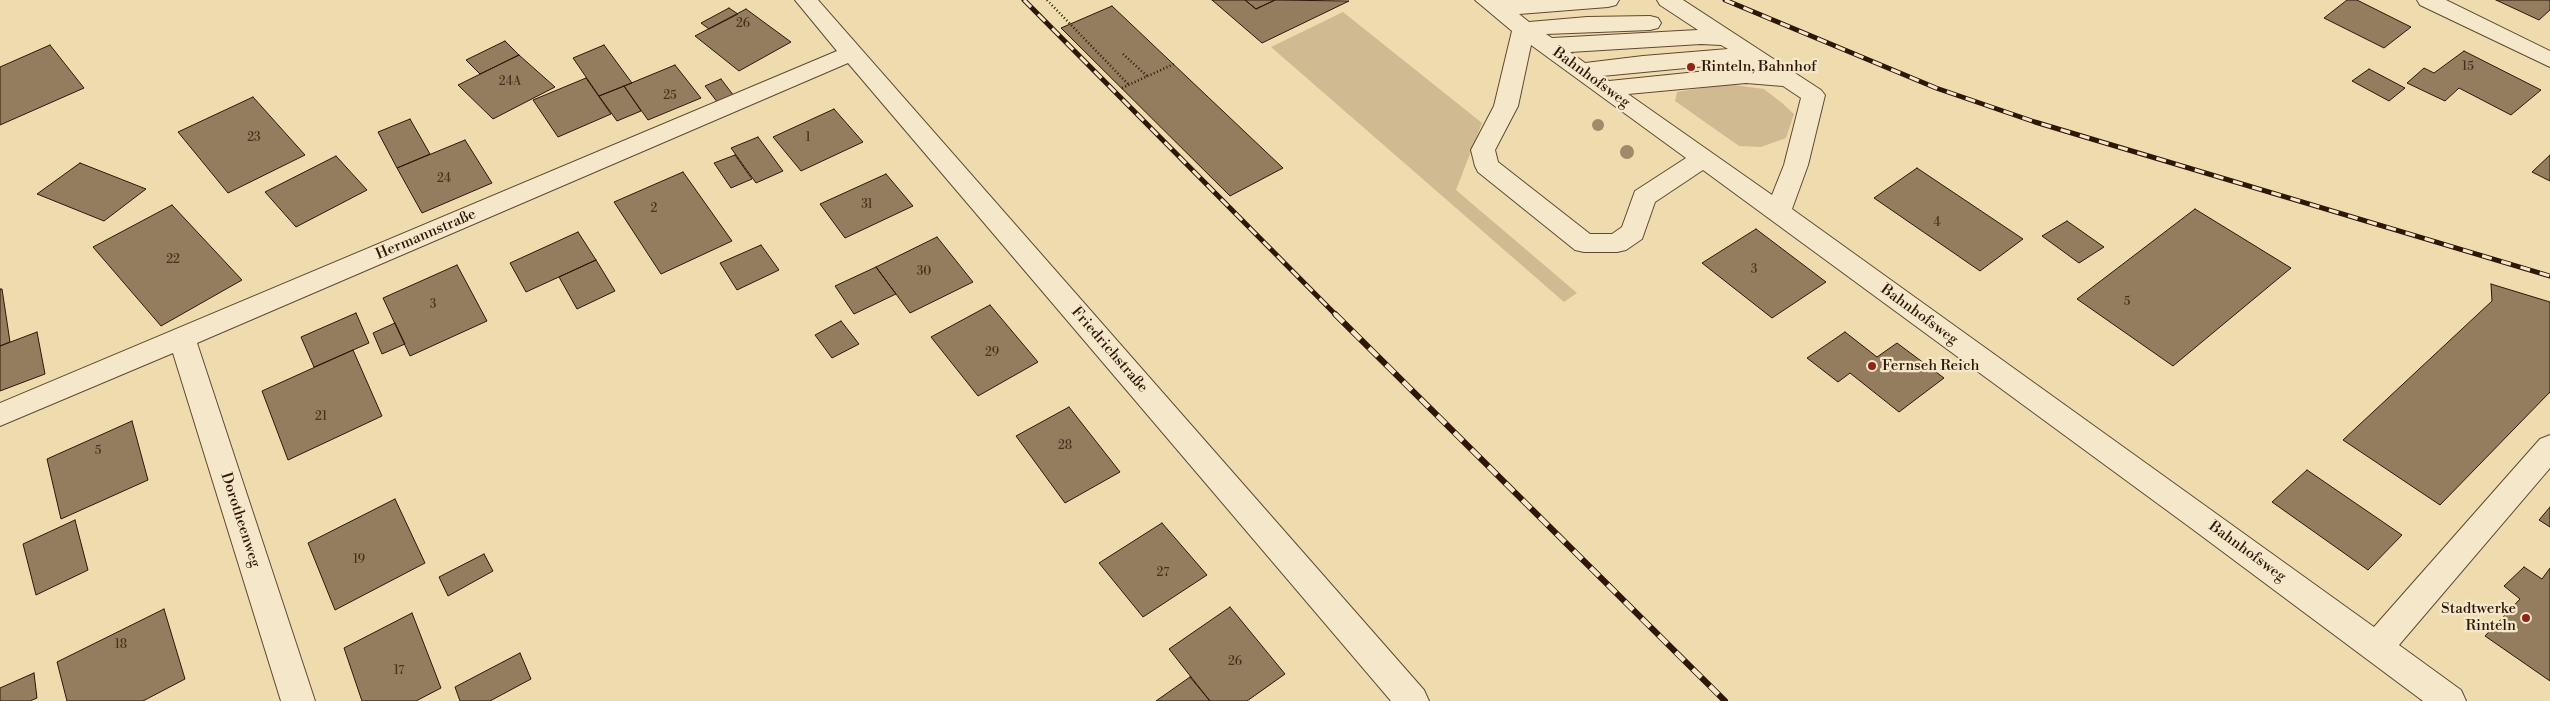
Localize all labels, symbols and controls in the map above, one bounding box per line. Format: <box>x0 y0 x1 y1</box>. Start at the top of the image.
house number: 26 <box>736 17 750 31</box>
street label: Bahnhofsweg <box>1549 44 1633 112</box>
place label: Rinteln, Bahnhof <box>1701 58 1817 76</box>
house number: 15 <box>2462 60 2474 74</box>
marker: Rinteln, Bahnhof <box>1685 61 1697 73</box>
house number: 24A <box>499 75 521 89</box>
house number: 25 <box>663 89 677 103</box>
house number: 23 <box>247 131 261 145</box>
house number: 1 <box>805 131 811 145</box>
house number: 24 <box>437 172 451 186</box>
house number: 31 <box>861 198 873 212</box>
house number: 2 <box>651 202 657 216</box>
street label: Hermannstraße <box>373 206 479 264</box>
house number: 4 <box>1933 216 1941 230</box>
house number: 22 <box>166 253 180 267</box>
house number: 3 <box>1751 263 1757 277</box>
house number: 30 <box>917 265 931 279</box>
street label: Bahnhofsweg <box>1877 281 1961 349</box>
house number: 5 <box>2124 295 2130 309</box>
house number: 3 <box>430 298 436 312</box>
street label: Friedrichstraße <box>1067 303 1151 397</box>
house number: 29 <box>985 346 999 360</box>
place label: Fernseh Reich <box>1882 357 1979 375</box>
marker: Fernseh Reich <box>1866 360 1878 372</box>
house number: 21 <box>315 410 327 424</box>
house number: 28 <box>1058 439 1072 453</box>
house number: 5 <box>95 444 101 458</box>
street label: Dorotheenweg <box>216 470 264 570</box>
street label: Bahnhofsweg <box>2205 518 2289 586</box>
house number: 19 <box>353 553 365 567</box>
house number: 27 <box>1157 566 1169 580</box>
place label: Stadtwerke Rinteln <box>2441 600 2516 635</box>
marker: Stadtwerke Rinteln <box>2520 612 2532 624</box>
house number: 18 <box>115 638 127 652</box>
house number: 26 <box>1228 655 1242 669</box>
house number: 17 <box>394 664 404 678</box>

